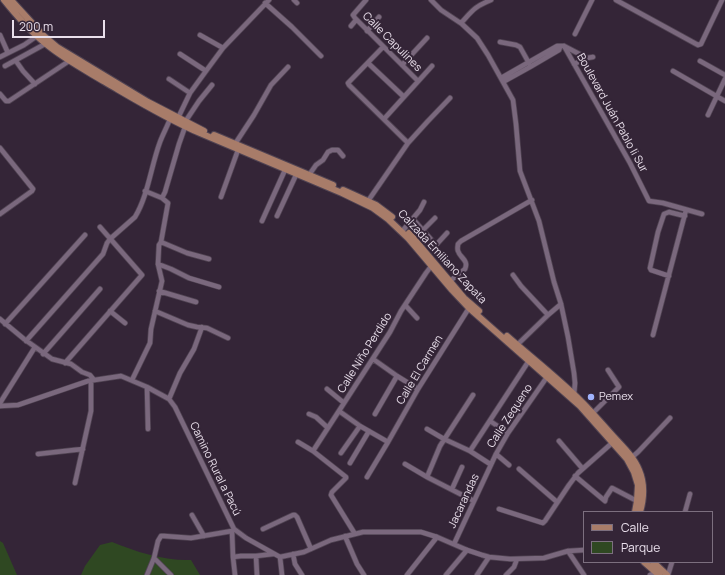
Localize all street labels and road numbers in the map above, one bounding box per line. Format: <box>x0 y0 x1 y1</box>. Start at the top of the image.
street label: Calle Capulines <box>360 10 424 74</box>
street label: Boulevard Juán Pablo Ii Sur <box>574 51 650 175</box>
street label: Calzada Emiliano Zapata <box>395 207 489 307</box>
street label: Calle Niño Perdido <box>335 310 395 396</box>
street label: Calle El Carmen <box>394 333 446 407</box>
street label: Calle Zequeno <box>485 382 535 450</box>
street label: Camino Rural a Pacú <box>187 420 243 518</box>
street label: Jacarandas <box>446 472 482 530</box>

